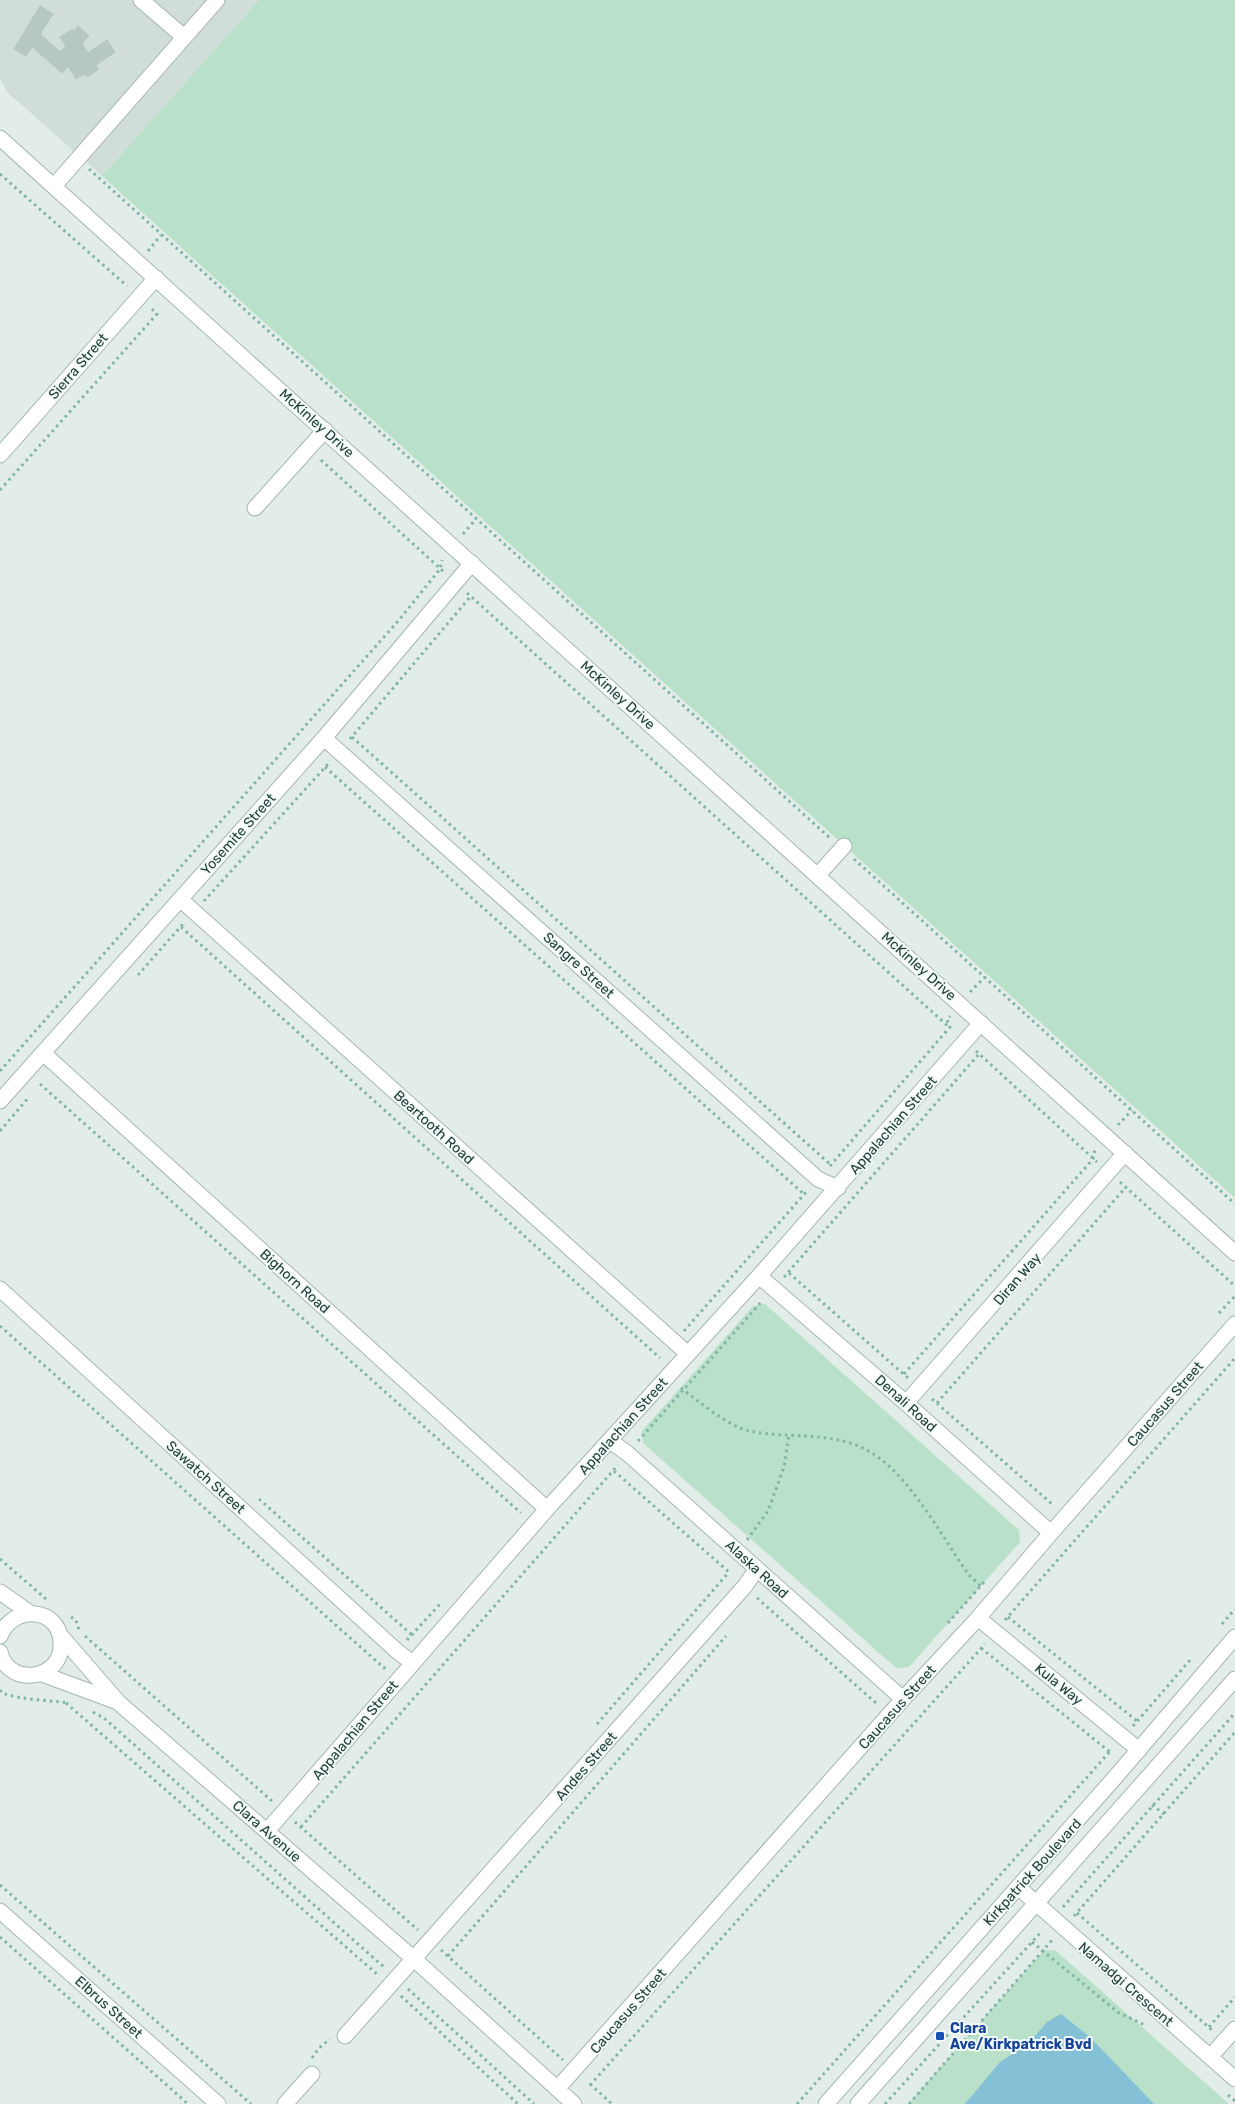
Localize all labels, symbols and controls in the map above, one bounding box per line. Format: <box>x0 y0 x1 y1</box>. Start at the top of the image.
street label: Sierra Street <box>45 329 112 403</box>
street label: McKinley Drive <box>276 385 358 461</box>
street label: McKinley Drive <box>577 657 659 733</box>
street label: Yosemite Street <box>197 790 280 879</box>
street label: McKinley Drive <box>878 928 960 1004</box>
street label: Sangre Street <box>539 929 618 1002</box>
street label: Appalachian Street <box>846 1072 941 1178</box>
street label: Beartooth Road <box>390 1087 477 1168</box>
street label: Bighorn Road <box>256 1246 333 1317</box>
street label: Diran Way <box>990 1249 1045 1309</box>
street label: Caucasus Street <box>1124 1358 1207 1450</box>
street label: Denali Road <box>871 1371 940 1435</box>
street label: Appalachian Street <box>575 1374 672 1478</box>
street label: Sawatch Street <box>163 1437 249 1518</box>
street label: Alaska Road <box>722 1537 792 1602</box>
street label: Kula Way <box>1031 1660 1086 1709</box>
street label: Caucasus Street <box>855 1661 940 1753</box>
street label: Appalachian Street <box>309 1677 402 1784</box>
street label: Andes Street <box>552 1728 621 1804</box>
street label: Clara Avenue <box>229 1797 305 1866</box>
street label: Kirkpatrick Boulevard <box>980 1815 1085 1929</box>
street label: Namadgi Crescent <box>1075 1939 1177 2031</box>
street label: Caucasus Street <box>587 1965 670 2057</box>
street label: Elbrus Street <box>71 1973 146 2042</box>
place label: Clara Ave/Kirkpatrick Bvd <box>950 2020 1092 2053</box>
marker: Clara Ave/Kirkpatrick Bvd <box>934 2030 946 2042</box>

